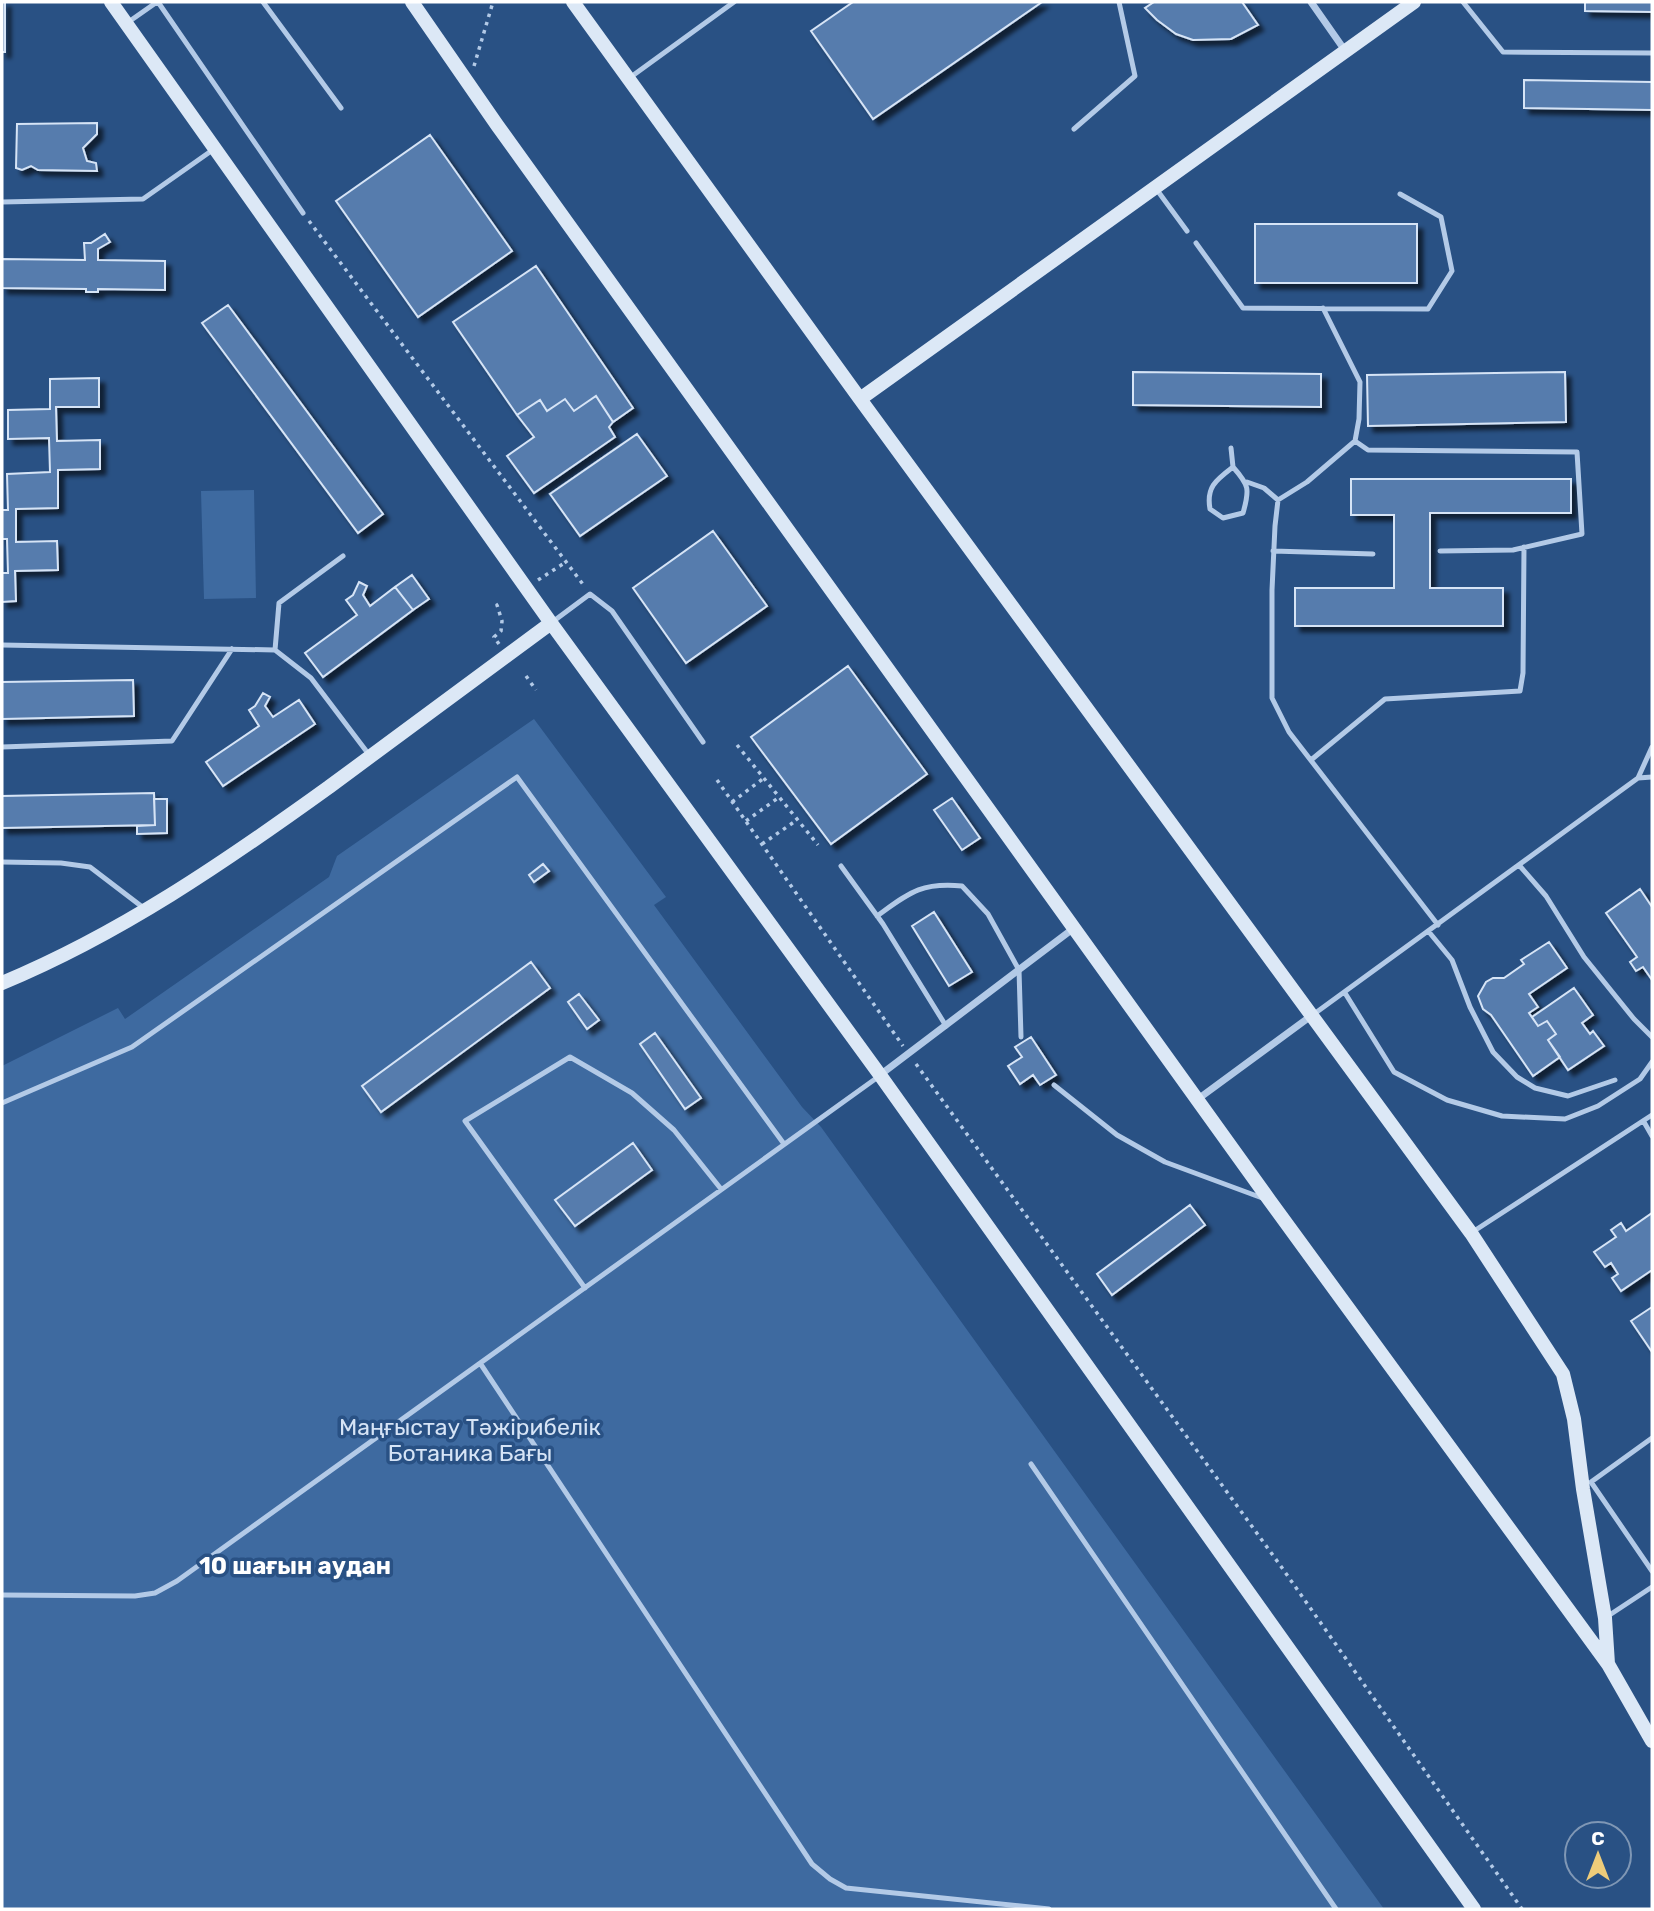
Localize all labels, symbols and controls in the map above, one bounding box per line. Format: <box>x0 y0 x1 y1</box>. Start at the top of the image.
park label: Маңғыстау Тәжірибелік Ботаника Бағы <box>339 1413 601 1467</box>
district label: 10 шағын аудан <box>199 1552 391 1580</box>
north arrow <box>1563 1820 1633 1890</box>
text: С <box>1591 1827 1605 1850</box>

